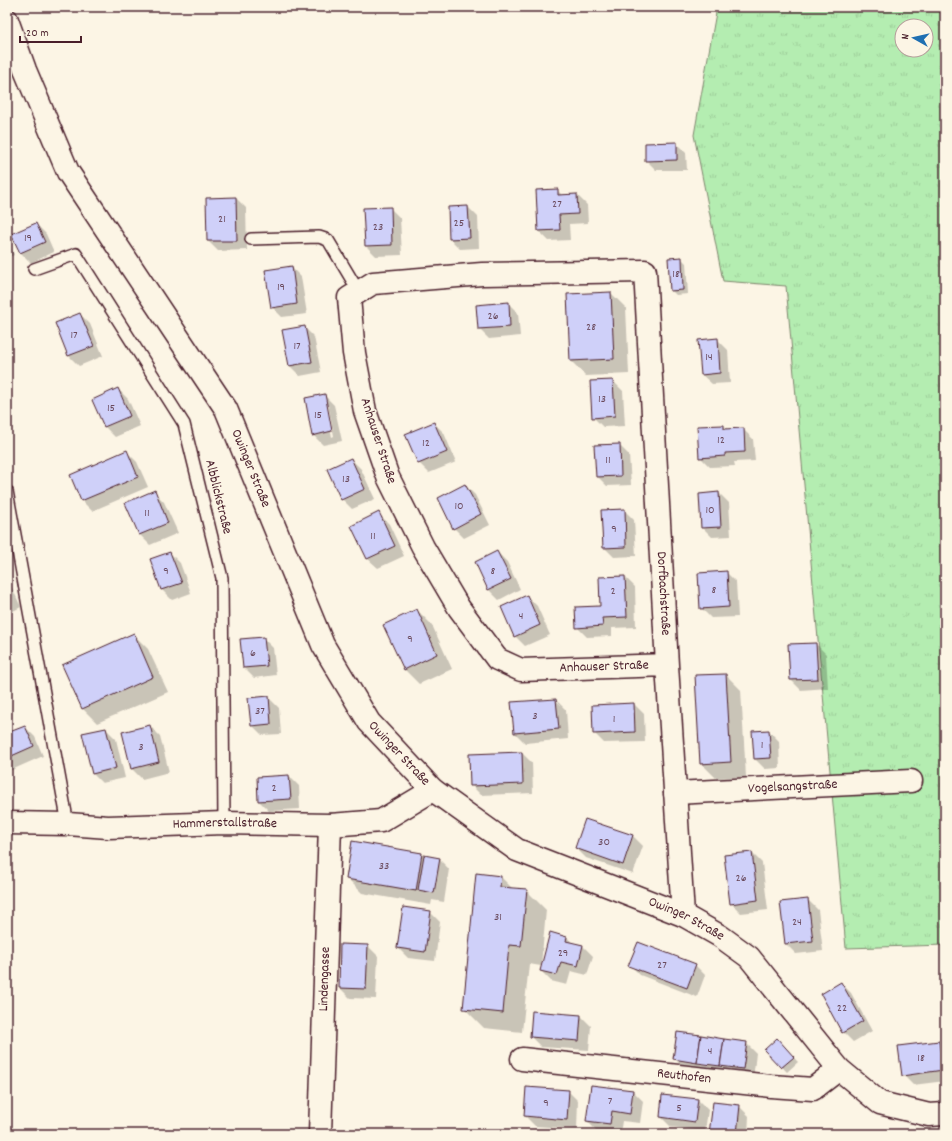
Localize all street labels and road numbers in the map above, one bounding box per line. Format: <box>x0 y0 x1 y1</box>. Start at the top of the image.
street label: Anhauser Straße <box>355 395 401 487</box>
street label: Owinger Straße <box>225 426 275 511</box>
street label: Albblickstraße <box>199 458 237 536</box>
street label: Dorfbachstraße <box>651 551 675 636</box>
street label: Anhauser Straße <box>559 655 649 679</box>
street label: Owinger Straße <box>363 717 434 791</box>
street label: Vogelsangstraße <box>748 775 838 799</box>
street label: Hammerstallstraße <box>172 813 277 835</box>
street label: Owinger Straße <box>645 892 729 946</box>
street label: Lindengasse <box>314 946 336 1012</box>
street label: Reuthofen <box>656 1064 712 1089</box>

